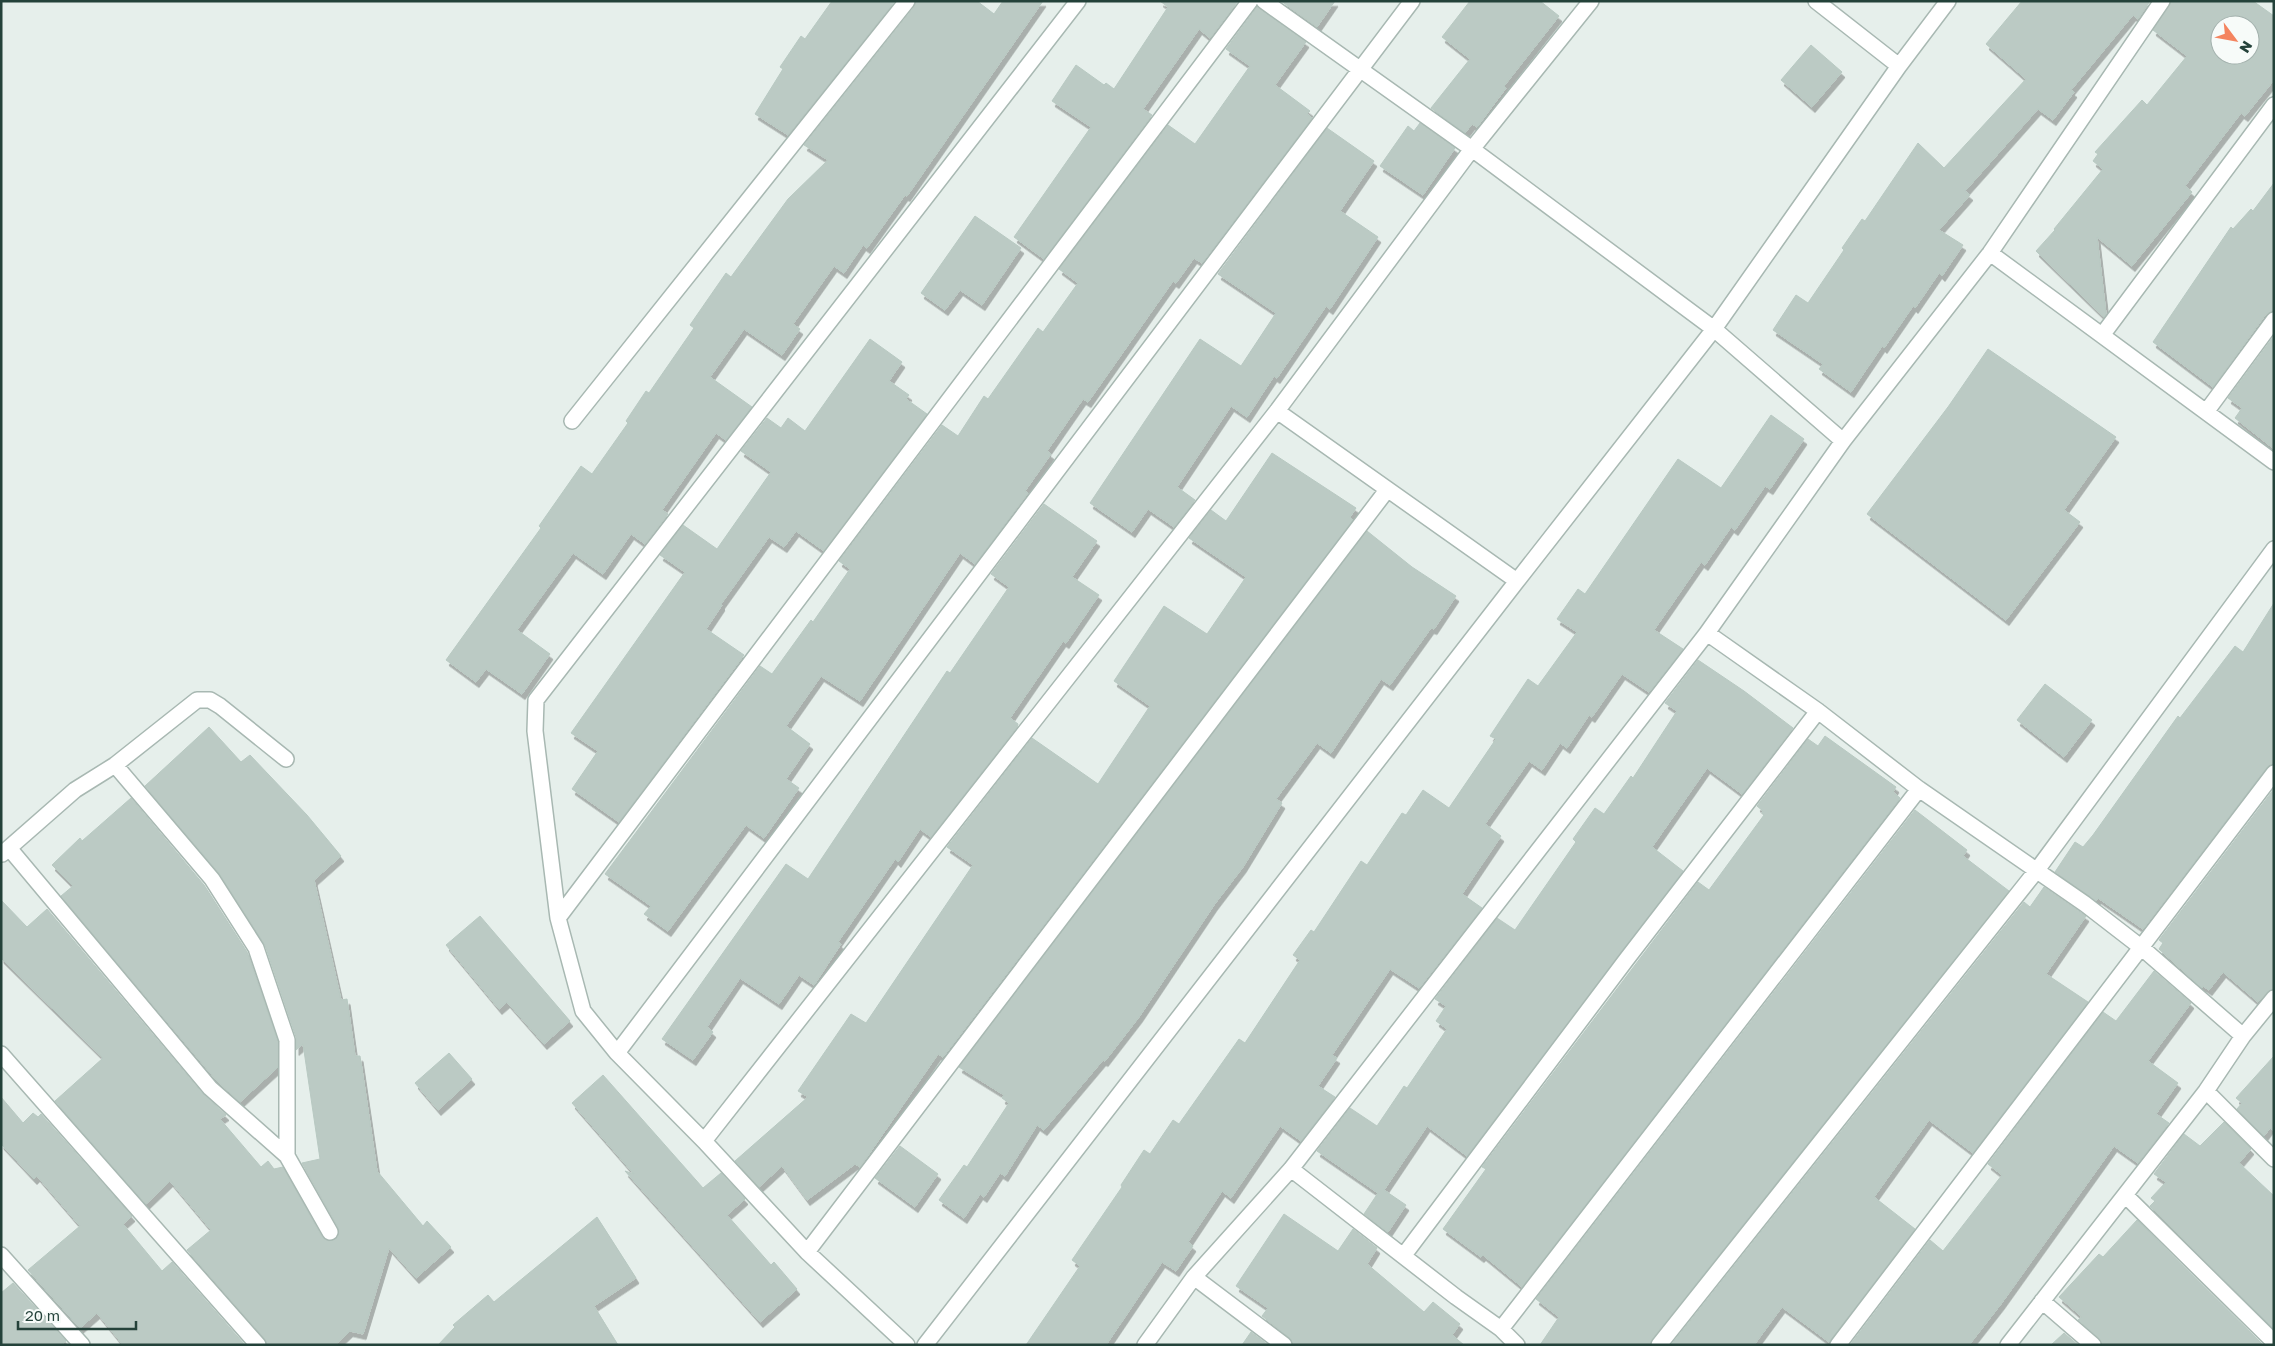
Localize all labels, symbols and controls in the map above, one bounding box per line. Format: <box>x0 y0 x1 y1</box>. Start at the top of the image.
north arrow <box>2210 15 2260 65</box>
text: N <box>2236 38 2256 56</box>
scale bar <box>18 1298 135 1330</box>
text: 20 m <box>25 1306 60 1324</box>

